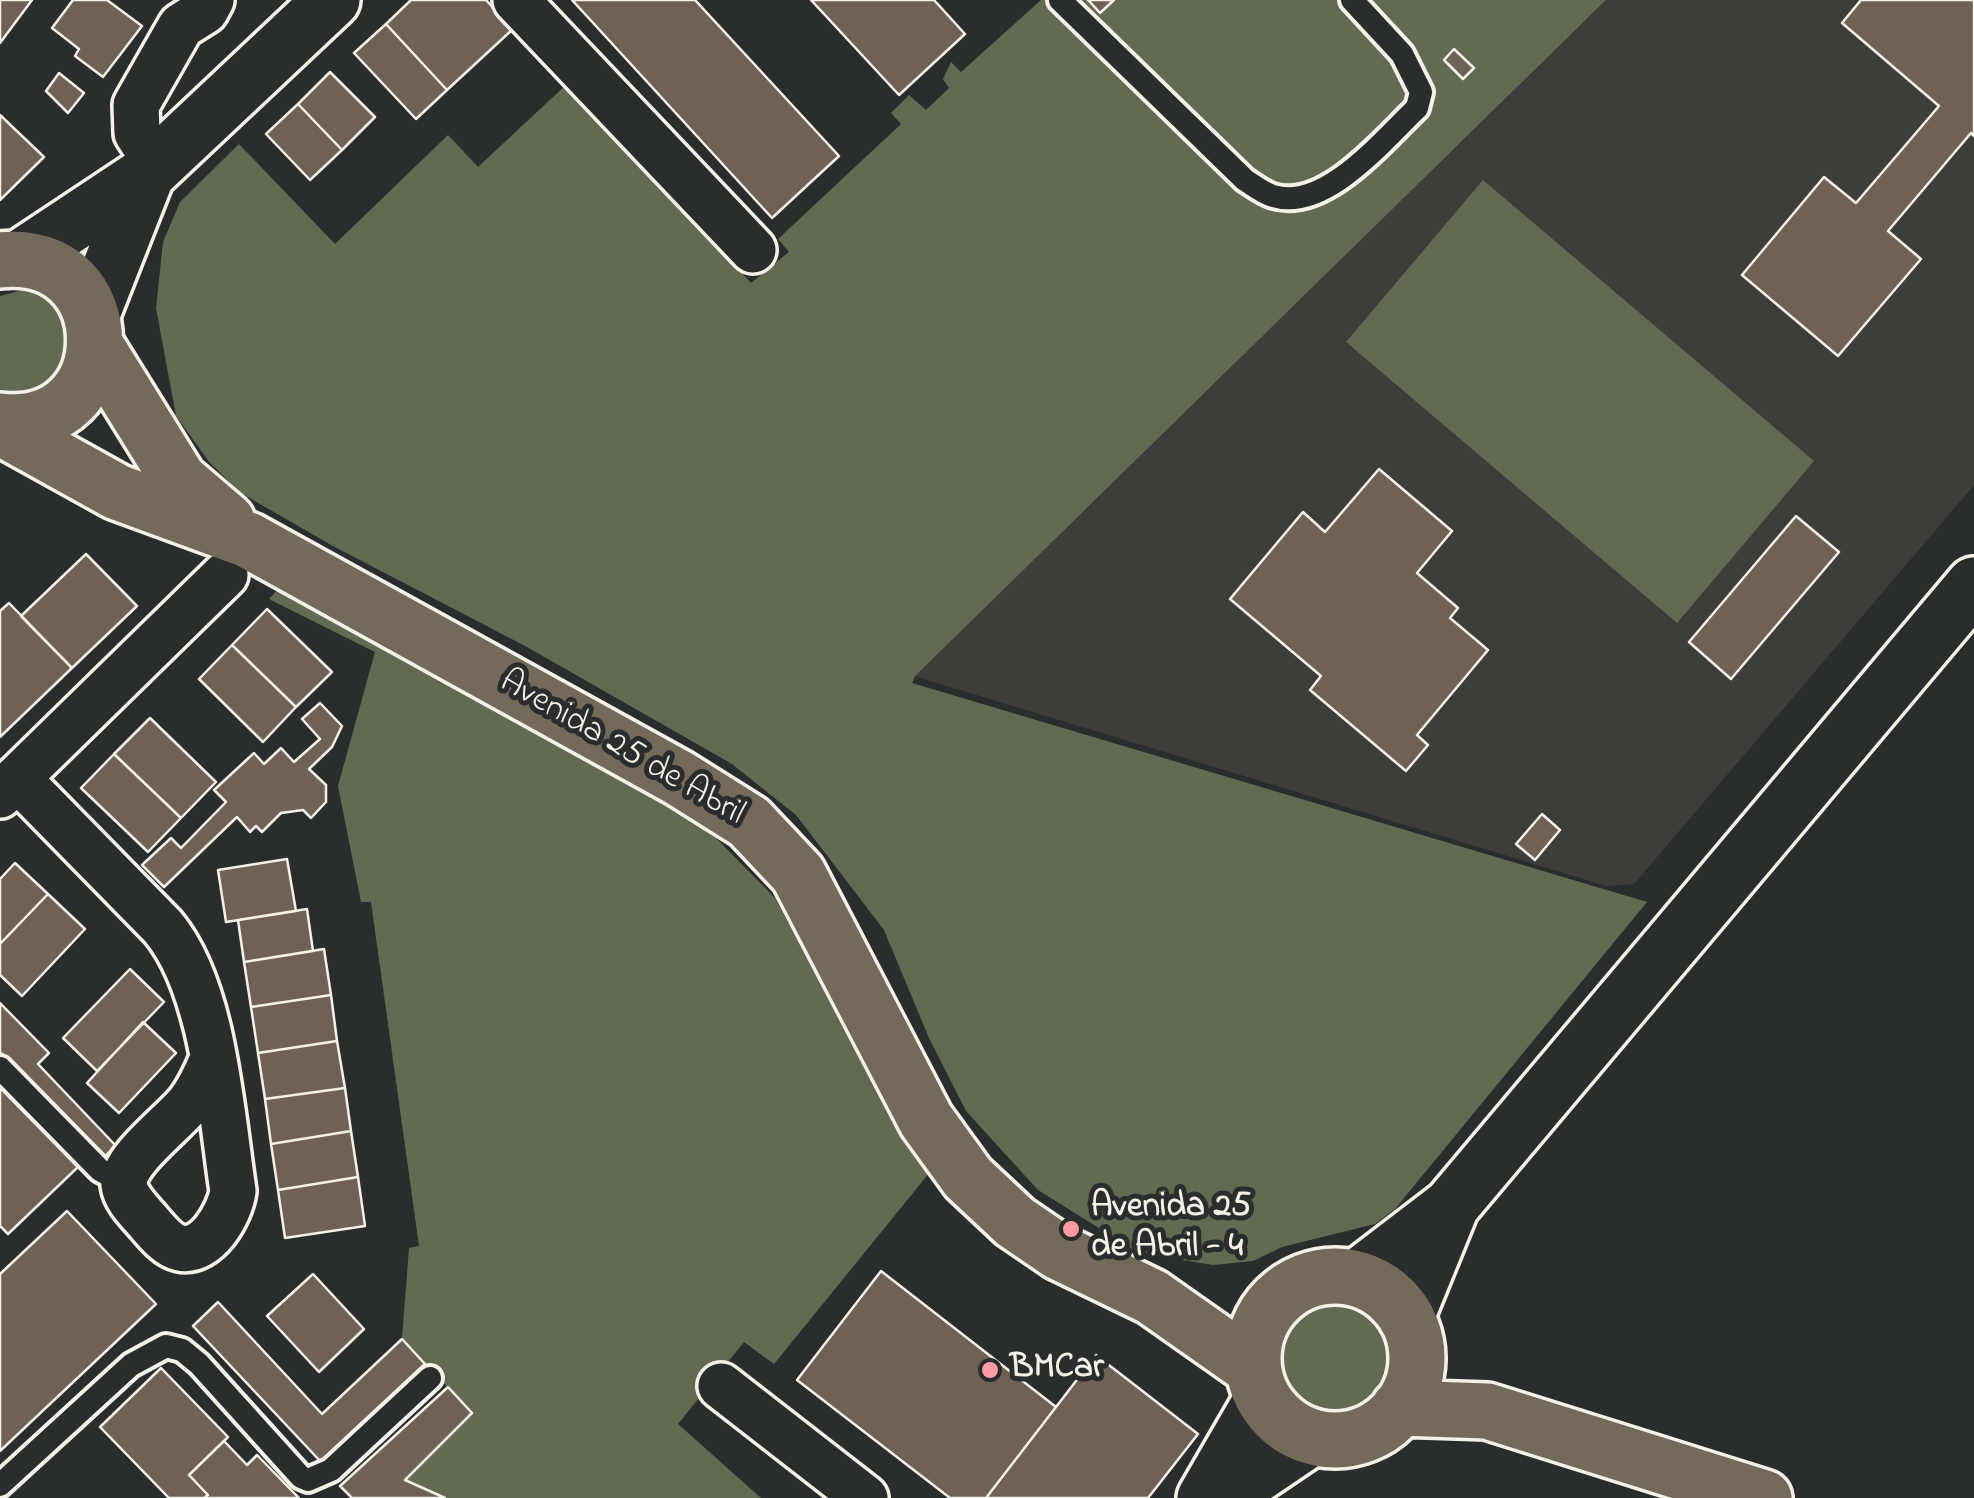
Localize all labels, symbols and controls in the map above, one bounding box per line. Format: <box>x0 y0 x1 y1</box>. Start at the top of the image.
street label: Avenida 25 de Abril <box>491 663 751 837</box>
place label: Avenida 25 de Abril - 4 <box>1091 1188 1251 1270</box>
marker: Avenida 25 de Abril - 4 <box>1060 1218 1082 1240</box>
place label: BMCar <box>1010 1349 1104 1391</box>
marker: BMCar <box>979 1359 1001 1381</box>

